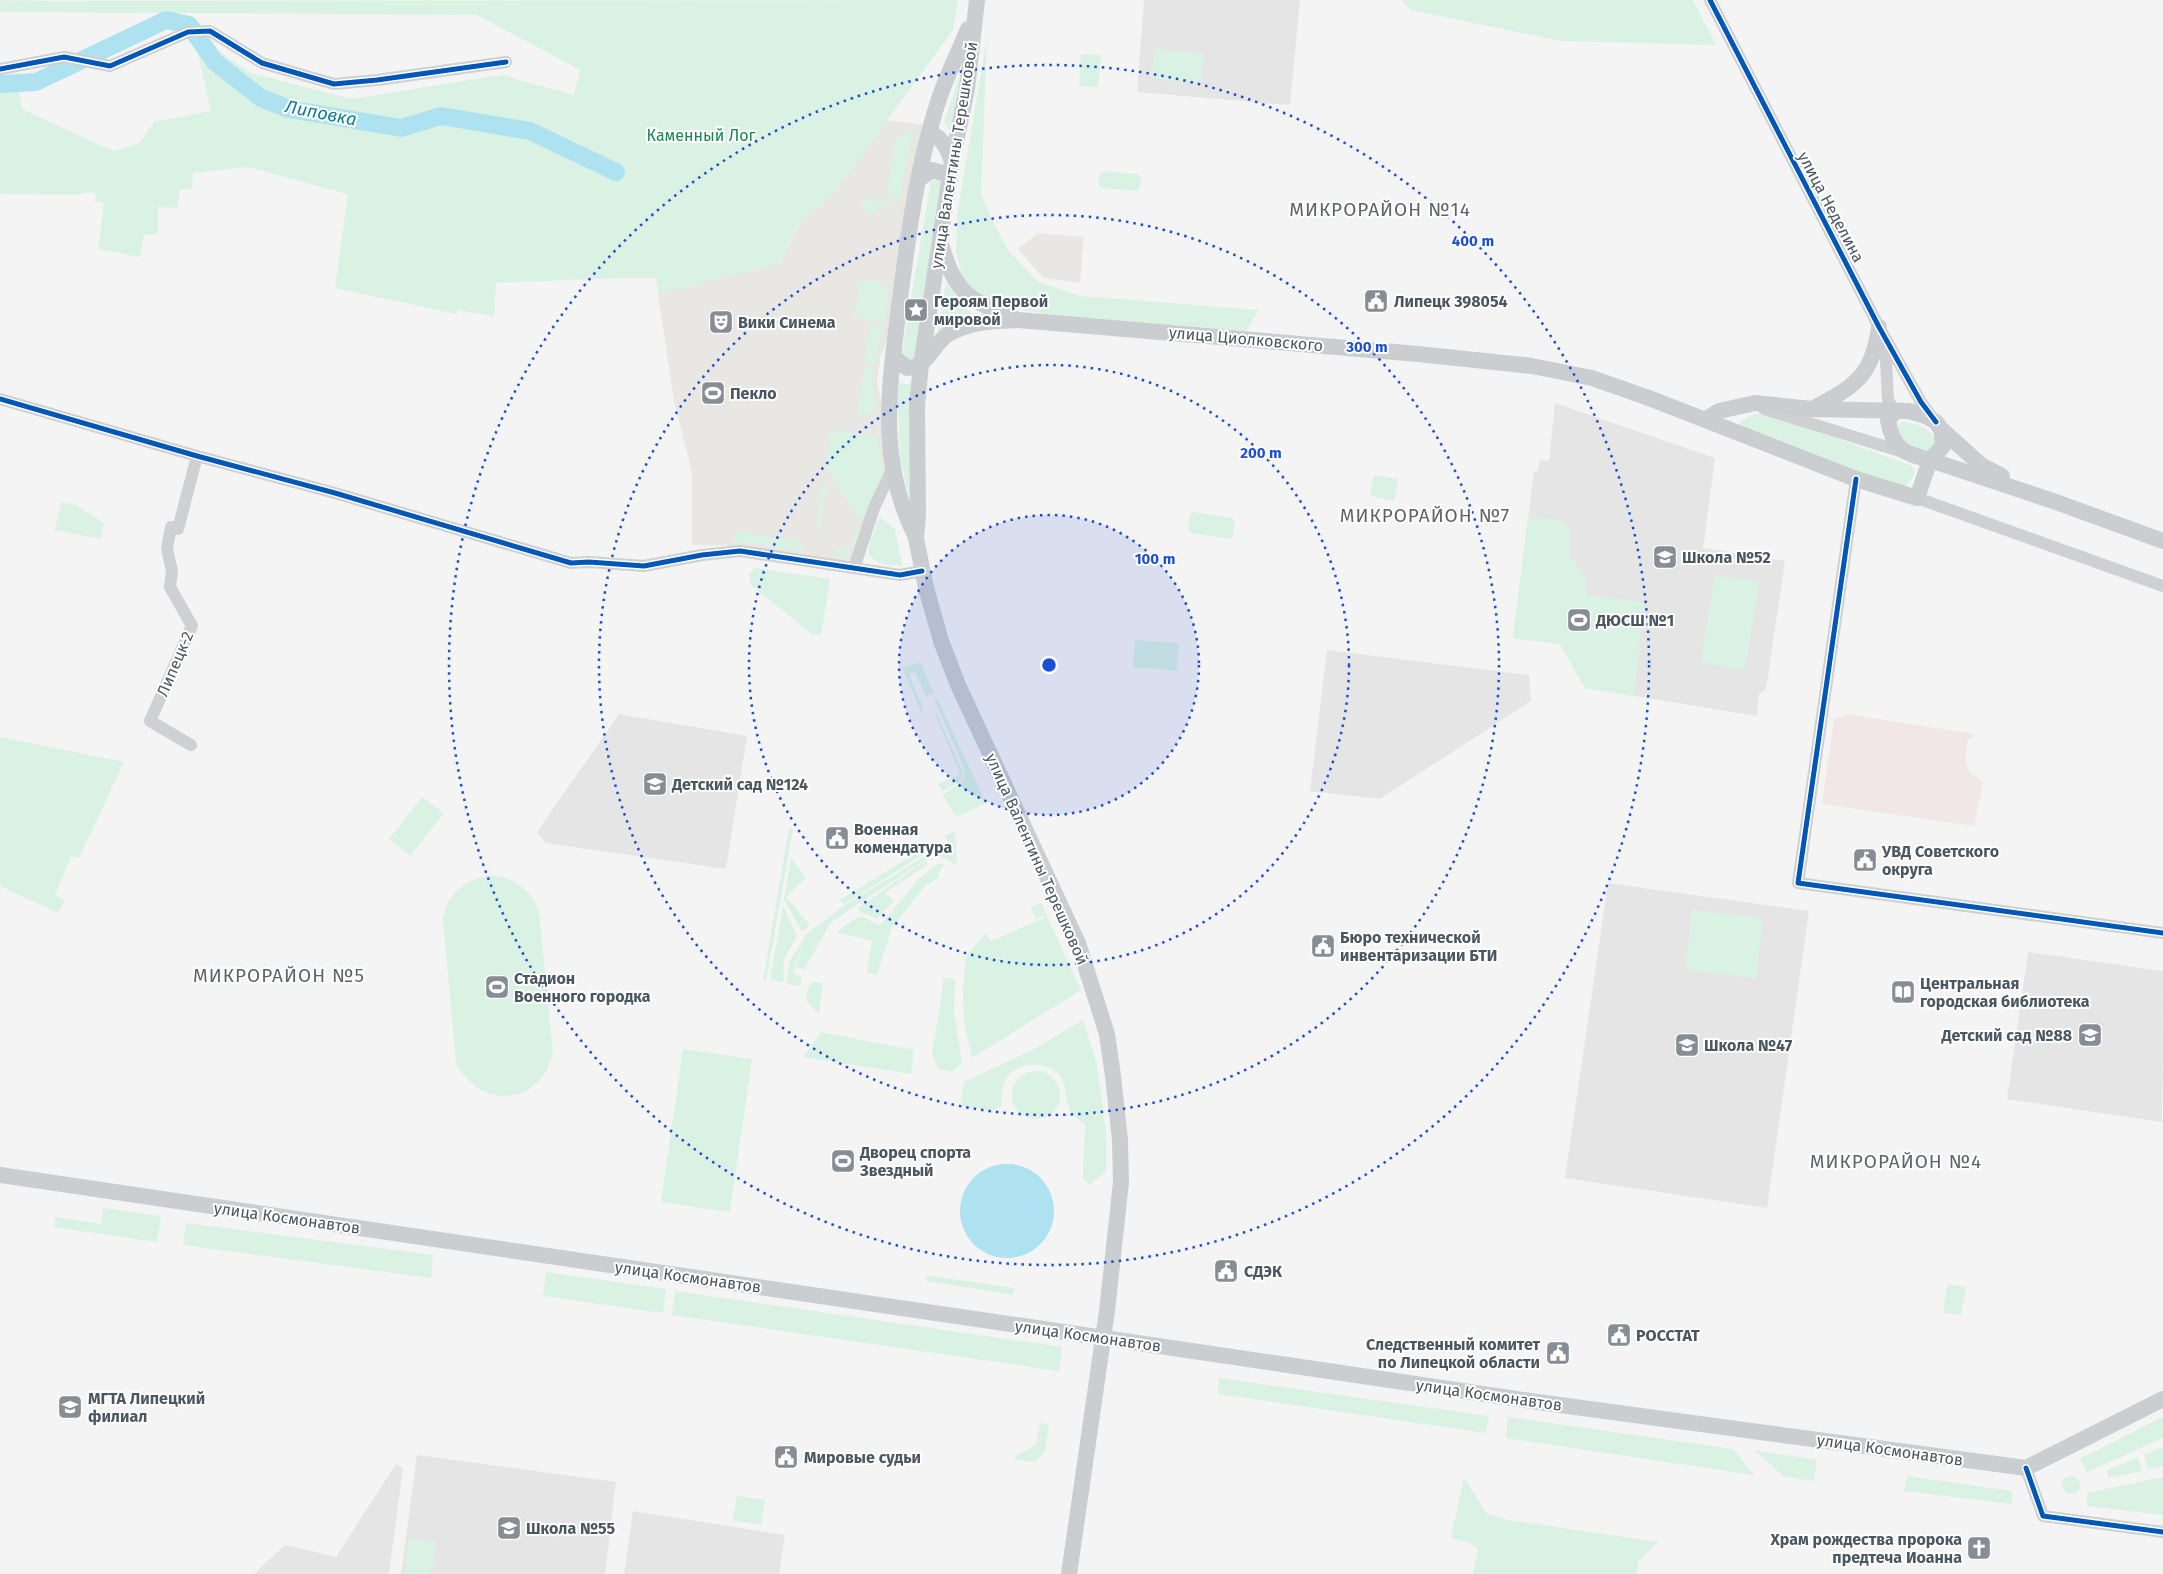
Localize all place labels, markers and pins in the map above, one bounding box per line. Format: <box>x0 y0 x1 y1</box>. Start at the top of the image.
public building icon: Липецк 398054 <box>1363 288 1389 314</box>
place label: Героям Первой мировой <box>934 292 1048 329</box>
place label: Липецк 398054 <box>1394 292 1508 311</box>
place icon: Героям Первой мировой <box>903 297 929 323</box>
theatre icon: Вики Синема <box>708 309 734 335</box>
place label: Вики Синема <box>738 313 836 332</box>
sports icon: Пекло <box>700 380 726 406</box>
place label: Пекло <box>730 384 777 403</box>
school or university icon: Школа №52 <box>1652 544 1678 570</box>
place label: Школа №52 <box>1682 548 1771 567</box>
sports icon: ДЮСШ №1 <box>1566 607 1592 633</box>
place label: ДЮСШ №1 <box>1595 611 1674 630</box>
centre of rings <box>1040 656 1058 674</box>
school or university icon: Детский сад №124 <box>642 771 668 797</box>
place label: Детский сад №124 <box>671 775 808 794</box>
place label: Военная комендатура <box>854 820 952 857</box>
public building icon: Военная комендатура <box>824 825 850 851</box>
place label: УВД Советского округа <box>1881 842 1999 879</box>
public building icon: УВД Советского округа <box>1852 847 1878 873</box>
place label: Бюро технической инвентаризации БТИ <box>1340 928 1497 965</box>
public building icon: Бюро технической инвентаризации БТИ <box>1310 933 1336 959</box>
place label: Стадион Военного городка <box>514 969 651 1006</box>
sports icon: Стадион Военного городка <box>484 974 510 1000</box>
place label: Центральная городская библиотека <box>1920 974 2090 1011</box>
library icon: Центральная городская библиотека <box>1890 979 1916 1005</box>
school or university icon: Детский сад №88 <box>2077 1022 2103 1048</box>
place label: Детский сад №88 <box>1941 1026 2072 1045</box>
school or university icon: Школа №47 <box>1674 1032 1700 1058</box>
place label: Школа №47 <box>1704 1036 1793 1055</box>
place label: Дворец спорта Звездный <box>859 1143 971 1180</box>
sports icon: Дворец спорта Звездный <box>830 1148 856 1174</box>
public building icon: СДЭК <box>1213 1258 1239 1284</box>
place label: СДЭК <box>1244 1262 1283 1281</box>
public building icon: РОССТАТ <box>1606 1322 1632 1348</box>
place label: РОССТАТ <box>1636 1326 1700 1345</box>
place label: Следственный комитет по Липецкой области <box>1366 1335 1540 1372</box>
public building icon: Следственный комитет по Липецкой области <box>1545 1340 1571 1366</box>
place label: МГТА Липецкий филиал <box>88 1389 205 1426</box>
school or university icon: МГТА Липецкий филиал <box>57 1394 83 1420</box>
public building icon: Мировые судьи <box>773 1444 799 1470</box>
place label: Мировые судьи <box>804 1448 921 1467</box>
school or university icon: Школа №55 <box>496 1515 522 1541</box>
place label: Школа №55 <box>526 1519 616 1538</box>
place label: Храм рождества пророка предтеча Иоанна <box>1770 1530 1962 1567</box>
church icon: Храм рождества пророка предтеча Иоанна <box>1966 1535 1992 1561</box>

